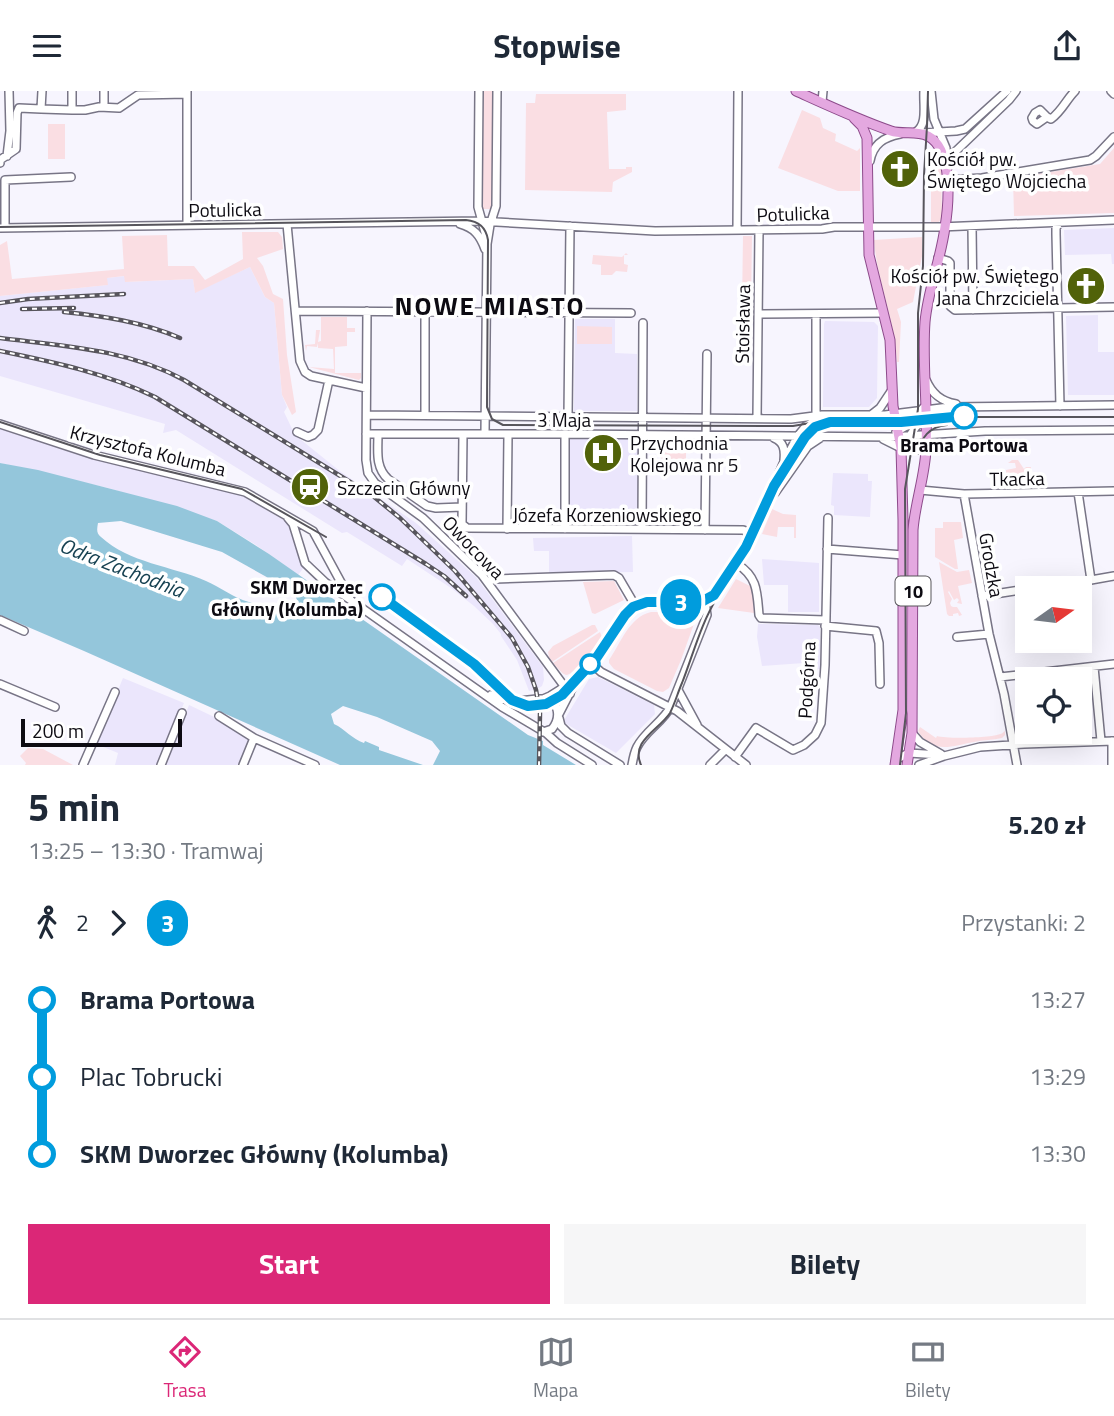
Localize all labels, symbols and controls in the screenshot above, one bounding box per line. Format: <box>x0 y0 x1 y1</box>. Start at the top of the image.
text: Stopwise <box>493 22 621 70</box>
icon: menu <box>28 27 66 65</box>
icon: share <box>1048 27 1086 65</box>
place label: Kościół pw. Świętego Wojciecha <box>927 144 1087 195</box>
church icon: Kościół pw. Świętego Wojciecha <box>879 148 921 190</box>
street label: Potulicka <box>188 194 262 224</box>
street label: Potulicka <box>756 197 831 229</box>
place label: Kościół pw. Świętego Jana Chrzciciela <box>891 261 1059 312</box>
church icon: Kościół pw. Świętego Jana Chrzciciela <box>1065 265 1107 307</box>
street label: Stoisława <box>727 284 757 364</box>
district label: NOWE MIASTO <box>394 286 586 325</box>
marker: Brama Portowa <box>951 403 977 429</box>
street label: 3 Maja <box>537 405 591 434</box>
street label: Krzysztofa Kolumba <box>67 417 229 483</box>
place label: Przychodnia Kolejowa nr 5 <box>630 428 738 479</box>
place label: Brama Portowa <box>900 430 1028 459</box>
hospital icon: Przychodnia Kolejowa nr 5 <box>582 432 624 474</box>
street label: Tkacka <box>989 463 1045 493</box>
station icon: Szczecin Główny <box>289 466 331 508</box>
place label: Szczecin Główny <box>337 473 470 502</box>
street label: Józefa Korzeniowskiego <box>512 500 702 529</box>
street label: Owocowa <box>436 509 512 586</box>
water label: Odra Zachodnia <box>55 529 190 606</box>
street label: Grodzka <box>972 530 1012 600</box>
place label: SKM Dworzec Główny (Kolumba) <box>211 572 363 623</box>
north arrow <box>1015 576 1092 653</box>
map controls <box>1015 576 1092 744</box>
road number: 10 <box>895 577 930 605</box>
line badge: 3 <box>658 579 704 625</box>
marker: SKM Dworzec Główny (Kolumba) <box>369 584 395 610</box>
text: 3 <box>674 584 688 620</box>
street label: Podgórna <box>789 640 823 719</box>
unlabelled marker <box>580 654 600 674</box>
button: locate <box>1015 667 1092 744</box>
scale bar <box>21 716 182 748</box>
text: 200 m <box>32 716 84 745</box>
text: 5 min <box>28 778 120 836</box>
text: 5.20 zł <box>1008 805 1086 844</box>
text: 13:25 – 13:30 · Tramwaj <box>28 833 263 868</box>
icon: walk <box>28 904 66 942</box>
icon: forward <box>99 904 137 942</box>
text: 2 <box>76 905 89 940</box>
text: 3 <box>161 905 174 941</box>
text: Przystanki: 2 <box>961 905 1086 940</box>
text: Brama Portowa <box>80 980 255 1019</box>
text: 13:27 <box>1029 982 1086 1017</box>
text: Plac Tobrucki <box>80 1057 223 1096</box>
text: 13:29 <box>1029 1059 1086 1094</box>
text: SKM Dworzec Główny (Kolumba) <box>80 1134 448 1173</box>
text: 13:30 <box>1029 1136 1086 1171</box>
button: Start <box>28 1224 550 1304</box>
button: Bilety <box>564 1224 1086 1304</box>
tab: Trasa <box>163 1333 206 1404</box>
tab: Mapa <box>533 1333 578 1404</box>
tab: Bilety <box>905 1333 951 1404</box>

